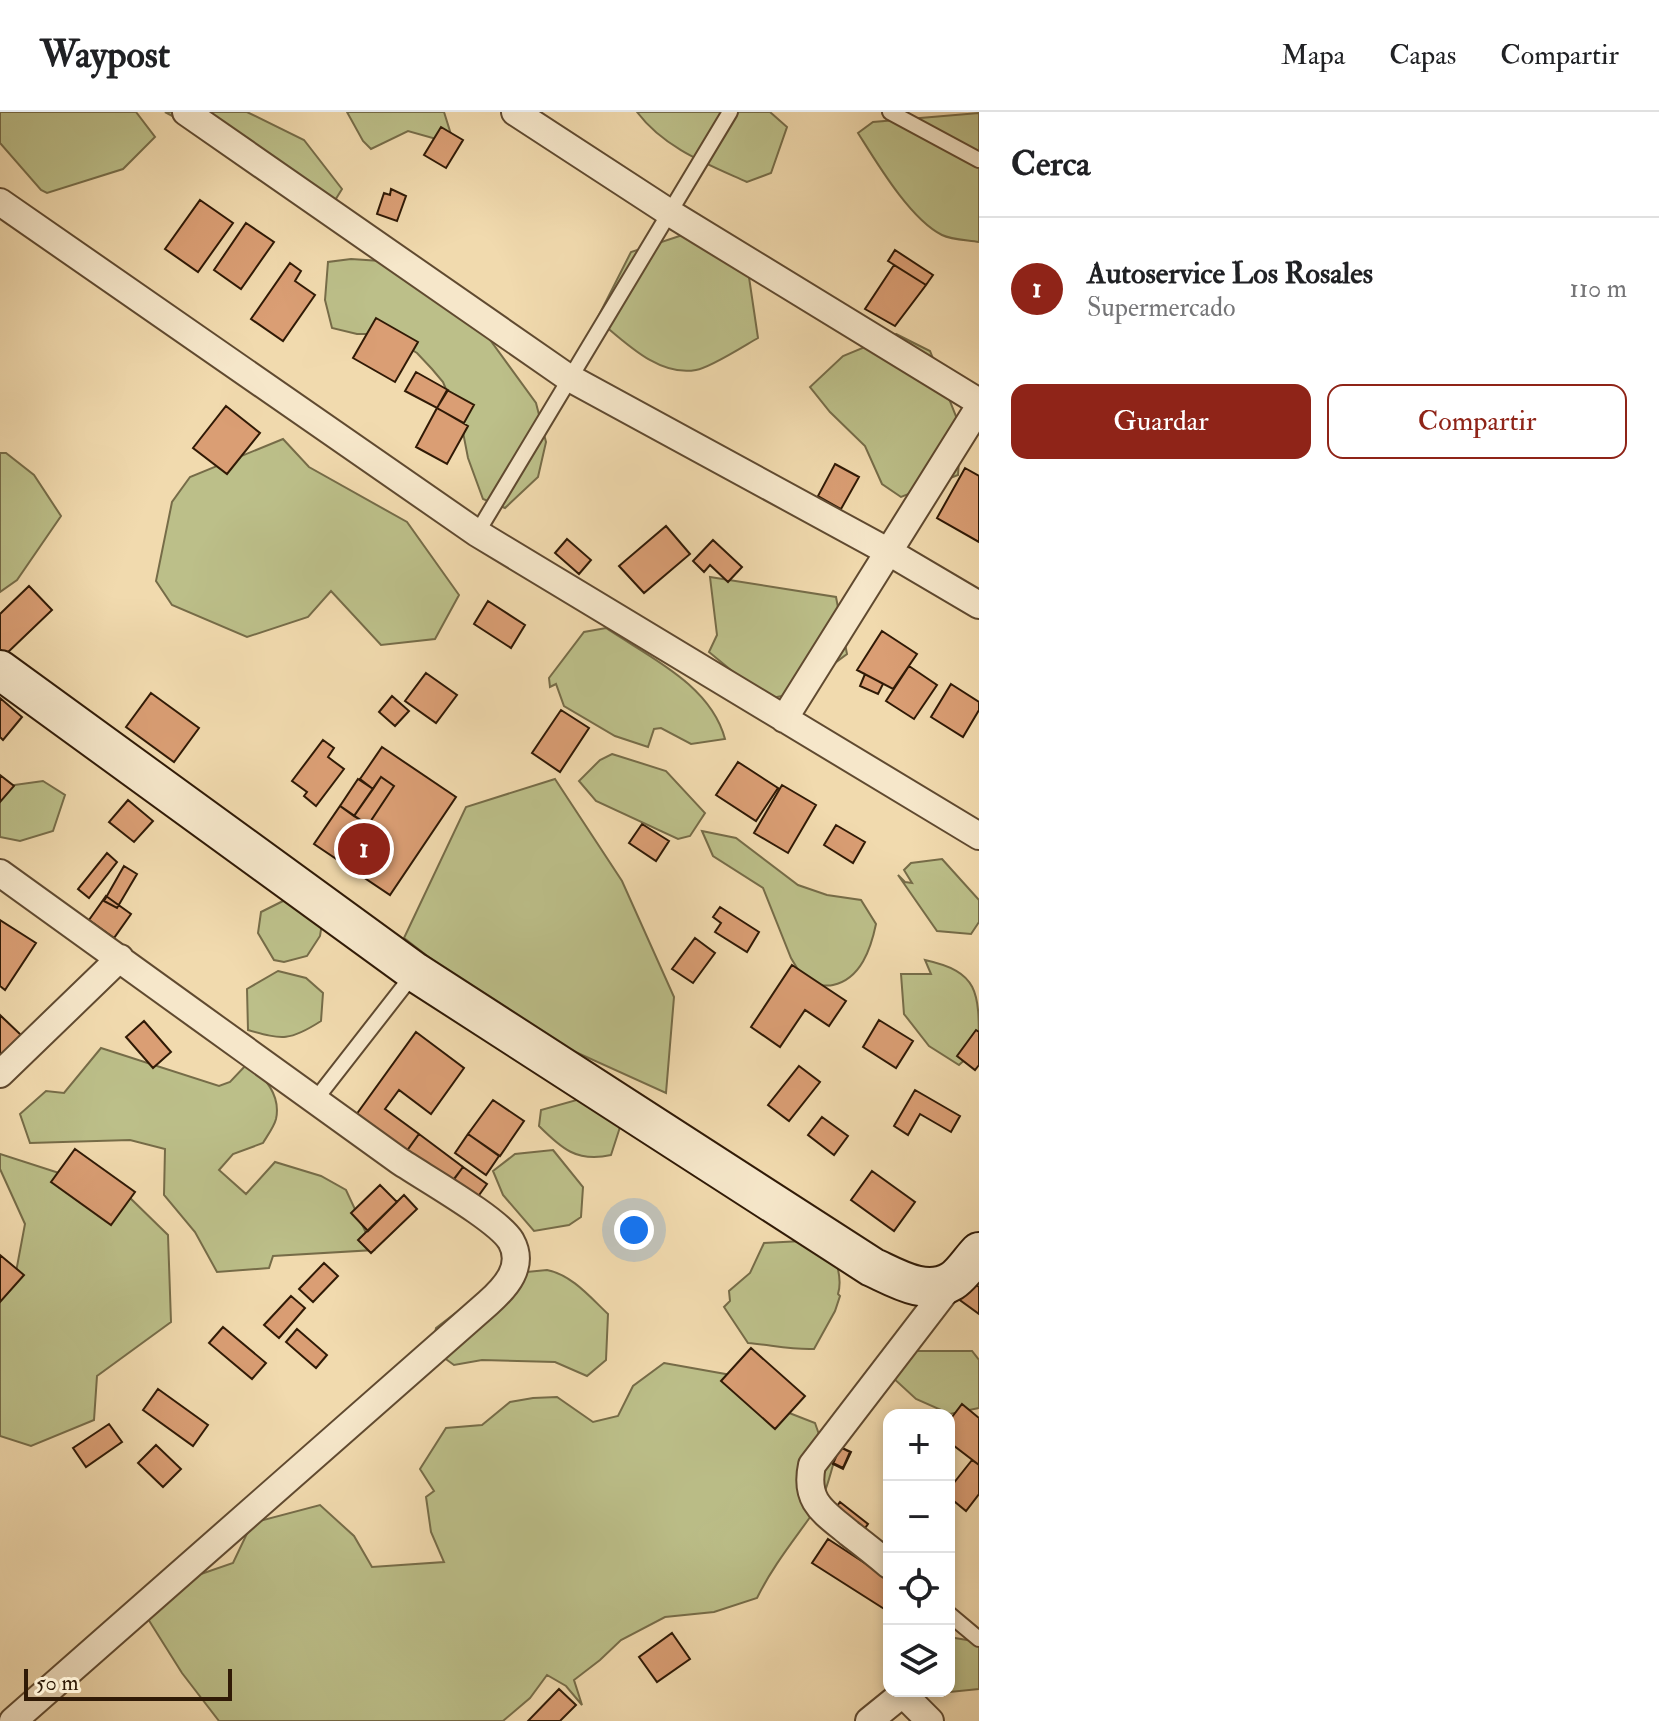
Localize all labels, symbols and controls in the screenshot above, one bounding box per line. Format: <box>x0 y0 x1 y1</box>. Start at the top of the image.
text: Waypost <box>40 31 170 79</box>
text: Mapa <box>1281 38 1345 73</box>
text: Capas <box>1389 38 1456 73</box>
text: Compartir <box>1500 38 1619 73</box>
text: Cerca <box>1011 143 1090 186</box>
text: Autoservice Los Rosales <box>1087 255 1373 292</box>
text: 1 <box>1032 273 1042 305</box>
text: 110 m <box>1570 273 1627 305</box>
text: Supermercado <box>1087 292 1236 324</box>
button: Guardar <box>1011 384 1311 459</box>
button: Compartir <box>1327 384 1627 459</box>
pin: 1 <box>338 819 390 879</box>
your location <box>614 1210 654 1250</box>
map controls <box>883 1409 955 1697</box>
button: + <box>883 1409 955 1481</box>
button: − <box>883 1481 955 1553</box>
button: locate <box>883 1553 955 1625</box>
button: layers <box>883 1625 955 1697</box>
scale bar <box>24 1665 232 1701</box>
text: 50 m <box>36 1669 78 1697</box>

